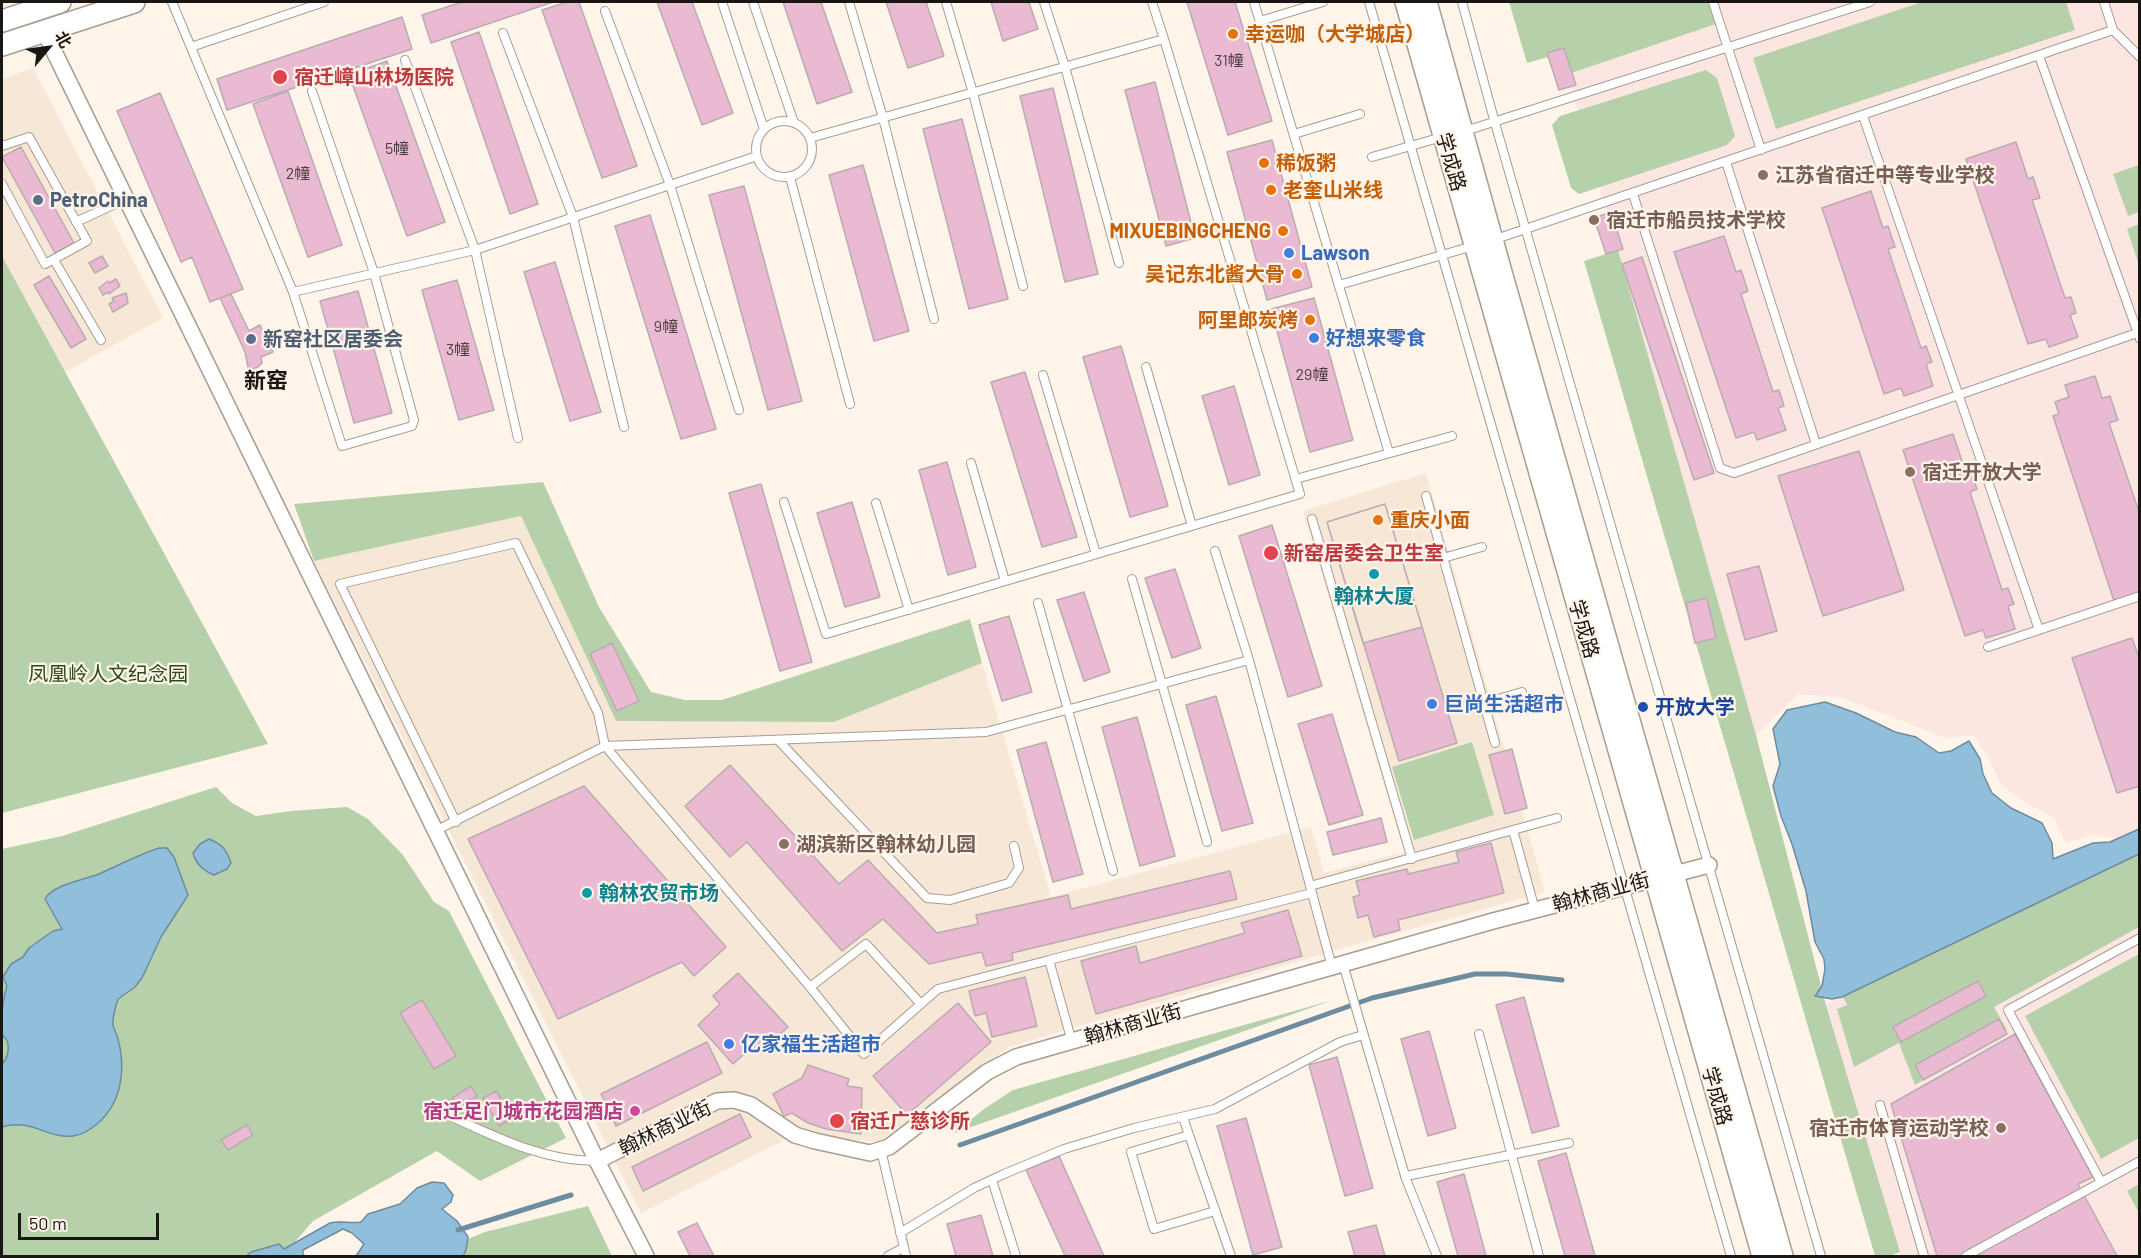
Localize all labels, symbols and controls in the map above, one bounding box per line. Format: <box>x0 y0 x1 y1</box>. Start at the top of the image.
north arrow <box>18 18 78 78</box>
place label: 幸运咖（大学城店） <box>1245 22 1425 46</box>
text: 北 <box>52 27 76 51</box>
marker: 幸运咖（大学城店） <box>1226 27 1240 41</box>
house number: 31幢 <box>1214 51 1244 71</box>
place label: 宿迁嶂山林场医院 <box>294 65 454 89</box>
marker: 宿迁嶂山林场医院 <box>271 68 289 86</box>
street label: 学成路 <box>1431 130 1471 194</box>
house number: 5幢 <box>385 139 409 159</box>
place label: 稀饭粥 <box>1276 151 1336 175</box>
marker: 稀饭粥 <box>1257 156 1271 170</box>
place label: 江苏省宿迁中等专业学校 <box>1775 163 1995 187</box>
house number: 2幢 <box>286 164 310 184</box>
marker: 江苏省宿迁中等专业学校 <box>1756 168 1770 182</box>
place label: 老奎山米线 <box>1283 178 1383 202</box>
marker: 老奎山米线 <box>1264 183 1278 197</box>
place label: PetroChina <box>50 188 148 212</box>
marker: PetroChina <box>31 193 45 207</box>
place label: 宿迁市船员技术学校 <box>1606 208 1786 232</box>
marker: 宿迁市船员技术学校 <box>1587 213 1601 227</box>
place label: MIXUEBINGCHENG <box>1109 219 1271 243</box>
marker: MIXUEBINGCHENG <box>1276 224 1290 238</box>
place label: Lawson <box>1301 241 1370 265</box>
marker: Lawson <box>1282 246 1296 260</box>
place label: 吴记东北酱大骨 <box>1145 262 1285 286</box>
marker: 吴记东北酱大骨 <box>1290 267 1304 281</box>
place label: 阿里郎炭烤 <box>1198 308 1298 332</box>
marker: 阿里郎炭烤 <box>1303 313 1317 327</box>
house number: 9幢 <box>654 317 678 337</box>
place label: 好想来零食 <box>1326 326 1426 350</box>
place label: 新窑社区居委会 <box>263 327 403 351</box>
marker: 好想来零食 <box>1307 331 1321 345</box>
marker: 新窑社区居委会 <box>244 332 258 346</box>
house number: 3幢 <box>446 340 470 360</box>
house number: 29幢 <box>1296 365 1328 385</box>
district label: 新窑 <box>244 368 288 394</box>
place label: 宿迁开放大学 <box>1922 460 2042 484</box>
marker: 宿迁开放大学 <box>1903 465 1917 479</box>
place label: 重庆小面 <box>1390 508 1470 532</box>
marker: 重庆小面 <box>1371 513 1385 527</box>
place label: 新窑居委会卫生室 <box>1284 541 1444 565</box>
marker: 新窑居委会卫生室 <box>1262 544 1280 562</box>
marker: 翰林大厦 <box>1367 567 1381 581</box>
place label: 翰林大厦 <box>1334 584 1414 608</box>
street label: 学成路 <box>1564 597 1604 661</box>
park label: 凤凰岭人文纪念园 <box>28 662 188 686</box>
place label: 巨尚生活超市 <box>1444 692 1564 716</box>
place label: 开放大学 <box>1655 695 1735 719</box>
marker: 巨尚生活超市 <box>1425 697 1439 711</box>
marker: 开放大学 <box>1636 700 1650 714</box>
place label: 湖滨新区翰林幼儿园 <box>796 832 976 856</box>
marker: 湖滨新区翰林幼儿园 <box>777 837 791 851</box>
street label: 翰林商业街 <box>1550 867 1652 917</box>
place label: 翰林农贸市场 <box>599 881 719 905</box>
marker: 翰林农贸市场 <box>580 886 594 900</box>
street label: 翰林商业街 <box>1082 999 1184 1049</box>
place label: 亿家福生活超市 <box>741 1032 881 1056</box>
marker: 亿家福生活超市 <box>722 1037 736 1051</box>
street label: 学成路 <box>1697 1064 1737 1128</box>
street label: 翰林商业街 <box>615 1095 715 1161</box>
place label: 宿迁足门城市花园酒店 <box>423 1099 623 1123</box>
marker: 宿迁足门城市花园酒店 <box>628 1104 642 1118</box>
place label: 宿迁广慈诊所 <box>850 1109 970 1133</box>
marker: 宿迁广慈诊所 <box>828 1112 846 1130</box>
place label: 宿迁市体育运动学校 <box>1809 1116 1989 1140</box>
marker: 宿迁市体育运动学校 <box>1994 1121 2008 1135</box>
scale bar <box>21 1201 162 1239</box>
text: 50 m <box>29 1212 67 1234</box>

